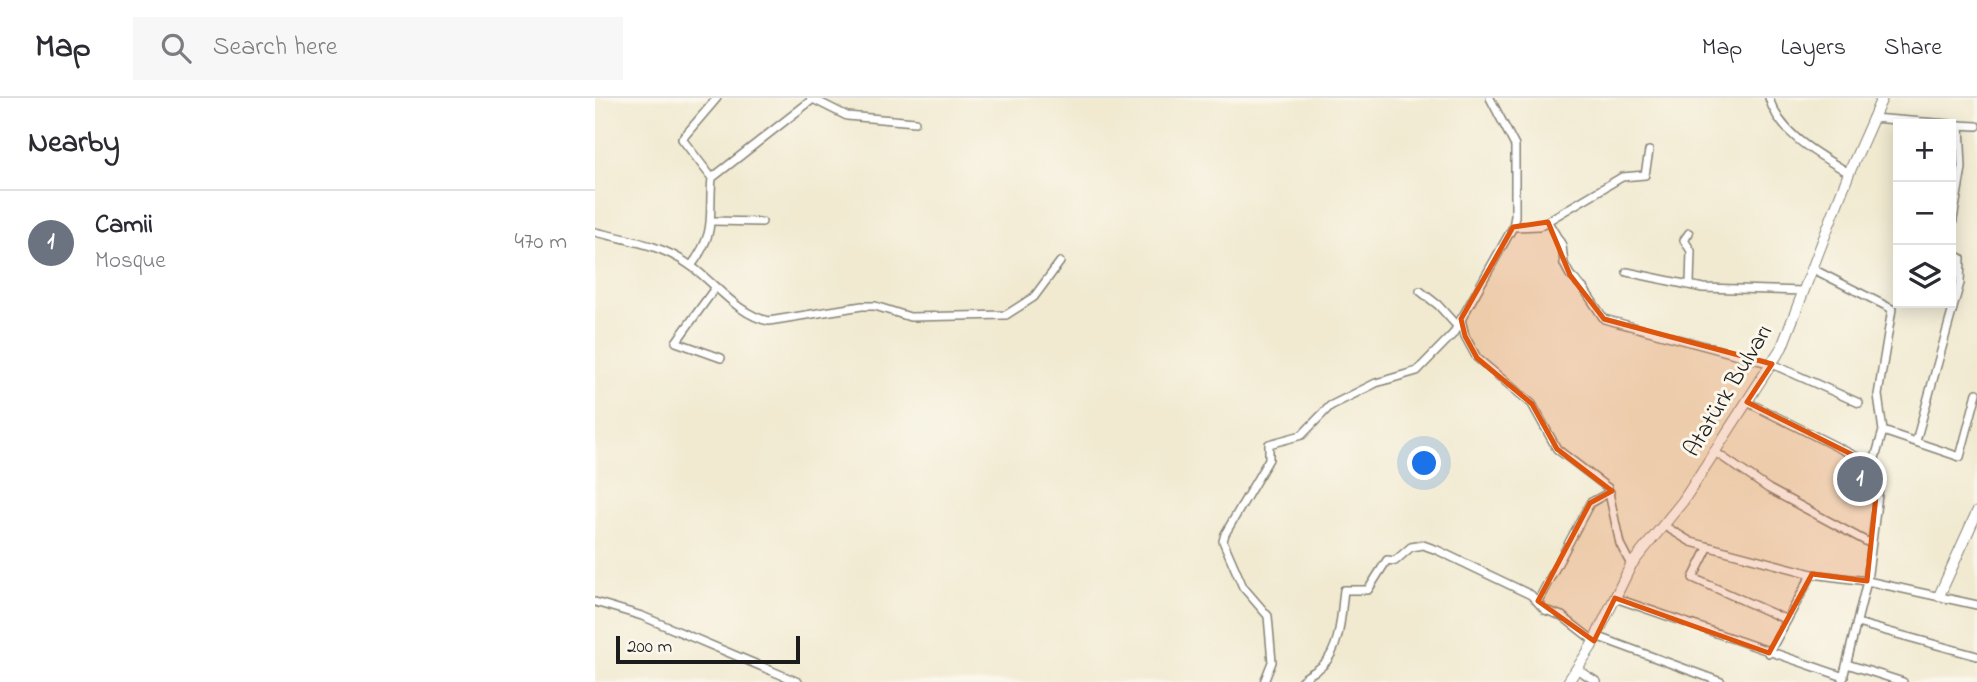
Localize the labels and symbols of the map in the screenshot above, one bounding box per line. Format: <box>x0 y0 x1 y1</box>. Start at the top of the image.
street label: Atatürk Bulvarı <box>1676 318 1783 464</box>
your location <box>1407 446 1441 480</box>
pin: 1 <box>1837 453 1883 505</box>
scale bar <box>616 633 800 665</box>

